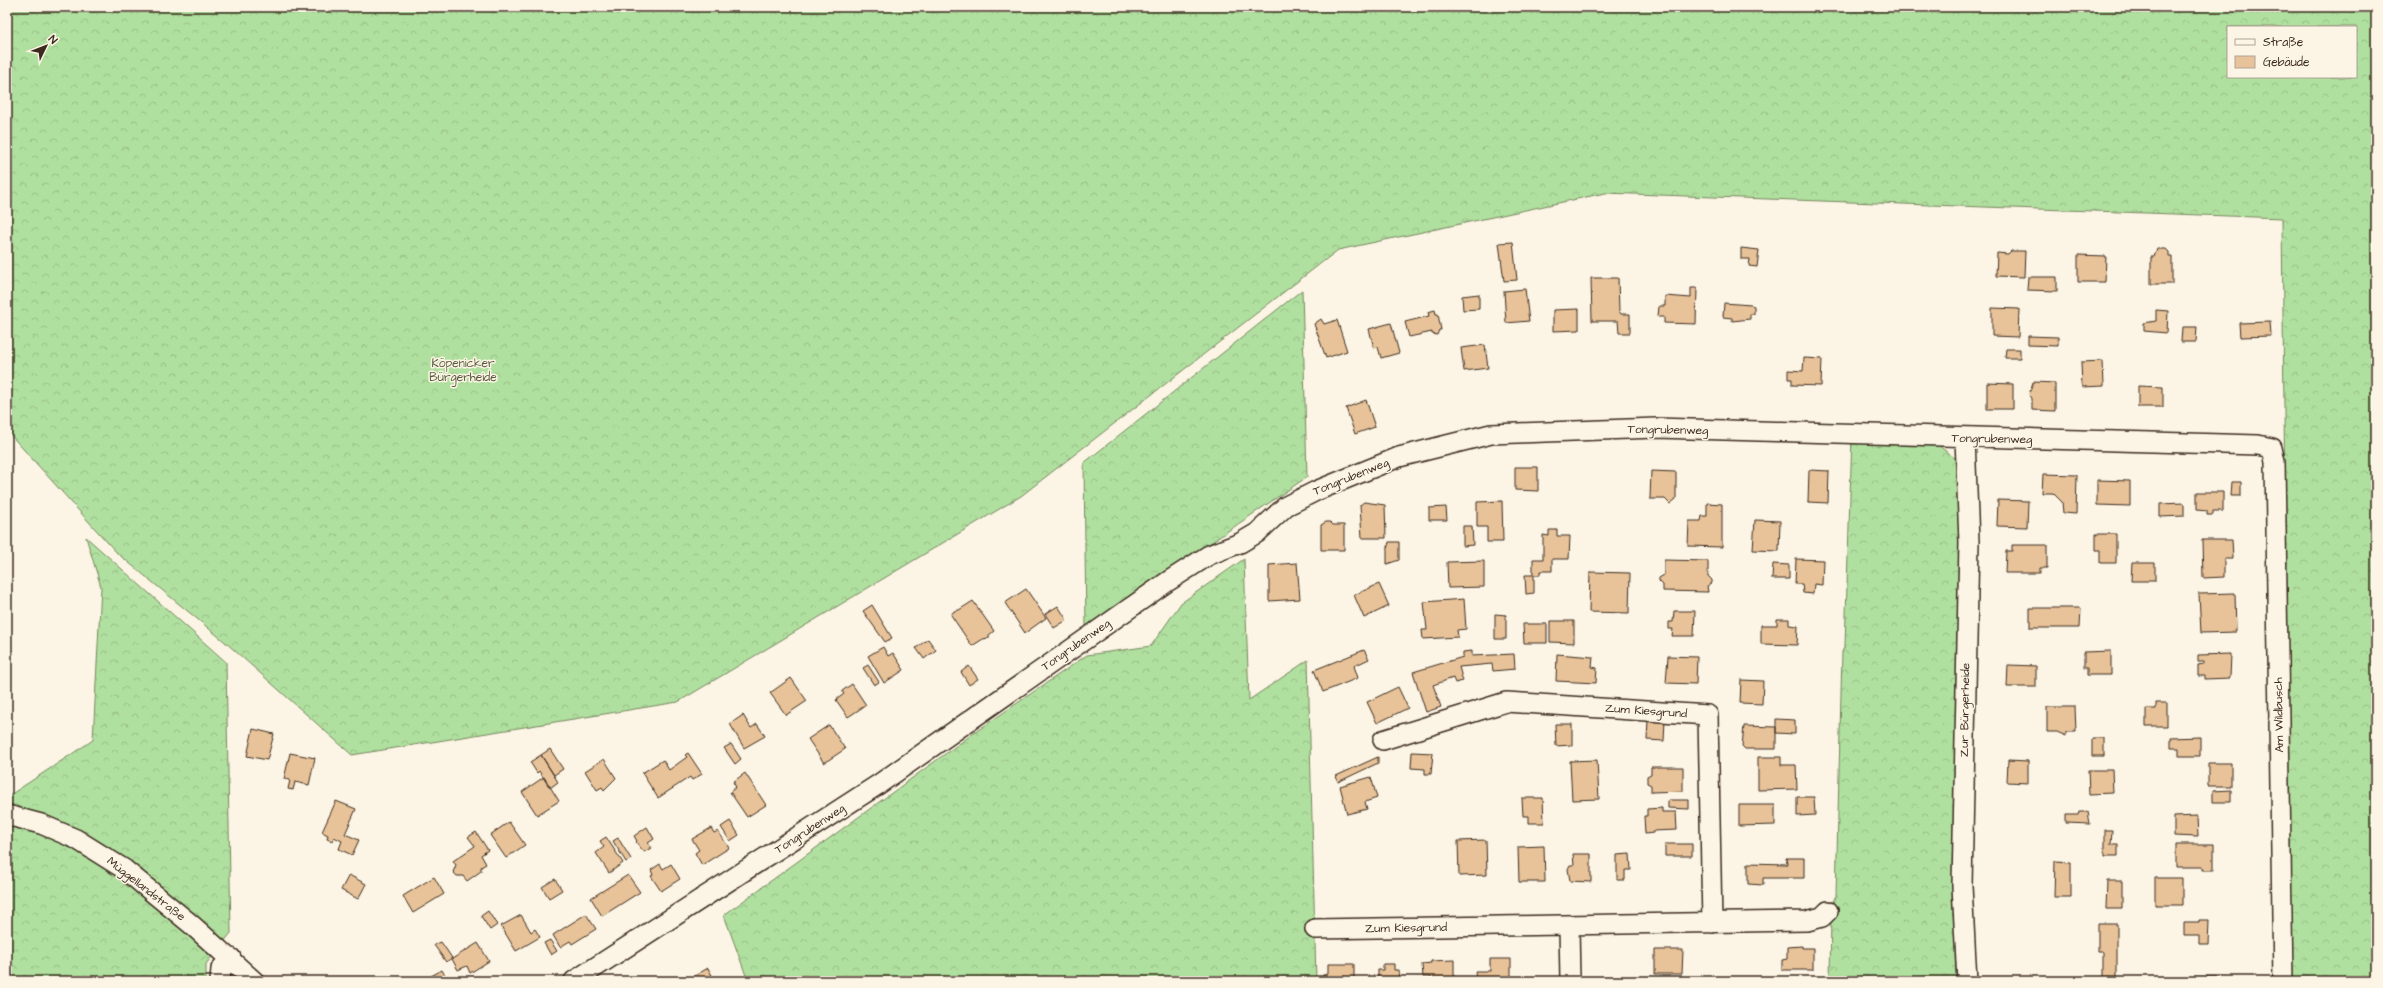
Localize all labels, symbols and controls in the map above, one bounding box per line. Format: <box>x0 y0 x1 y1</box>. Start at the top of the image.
north arrow <box>26 26 66 66</box>
legend <box>2227 26 2357 78</box>
text: N <box>45 32 61 47</box>
text: Straße <box>2263 34 2304 51</box>
text: Gebäude <box>2263 54 2310 71</box>
park label: Köpenicker Bürgerheide <box>429 355 497 387</box>
street label: Tongrubenweg <box>1627 421 1709 440</box>
street label: Tongrubenweg <box>1951 430 2033 449</box>
street label: Tongrubenweg <box>1310 454 1392 501</box>
street label: Tongrubenweg <box>1038 615 1115 676</box>
street label: Zur Bürgerheide <box>1956 662 1975 757</box>
street label: Am Wildbusch <box>2270 677 2288 753</box>
street label: Zum Kiesgrund <box>1604 700 1688 723</box>
street label: Tongrubenweg <box>772 800 849 859</box>
street label: Müggellandstraße <box>103 853 189 926</box>
street label: Zum Kiesgrund <box>1365 919 1447 938</box>

